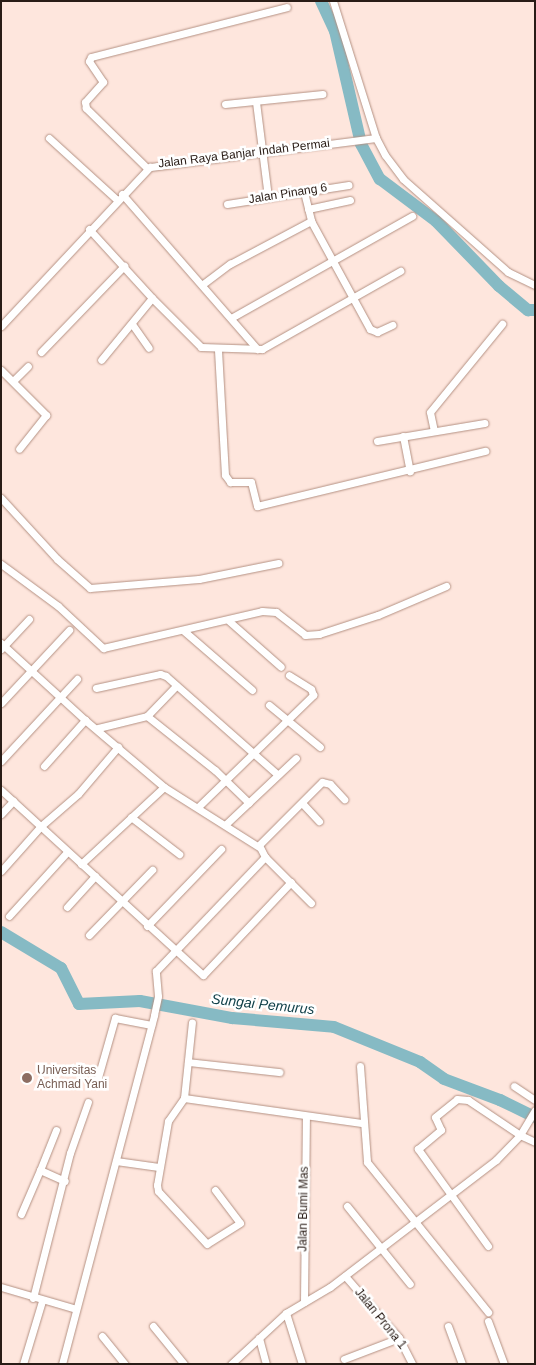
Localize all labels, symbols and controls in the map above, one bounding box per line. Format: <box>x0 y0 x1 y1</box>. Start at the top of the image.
street label: Jalan Raya Banjar Indah Permai <box>157 136 331 172</box>
street label: Jalan Pinang 6 <box>248 181 328 207</box>
water label: Sungai Pemurus <box>211 990 315 1018</box>
place label: Universitas Achmad Yani <box>37 1064 107 1092</box>
marker: Universitas Achmad Yani <box>21 1072 33 1084</box>
street label: Jalan Bumi Mas <box>296 1166 312 1252</box>
street label: Jalan Prona 1 <box>351 1286 409 1352</box>

